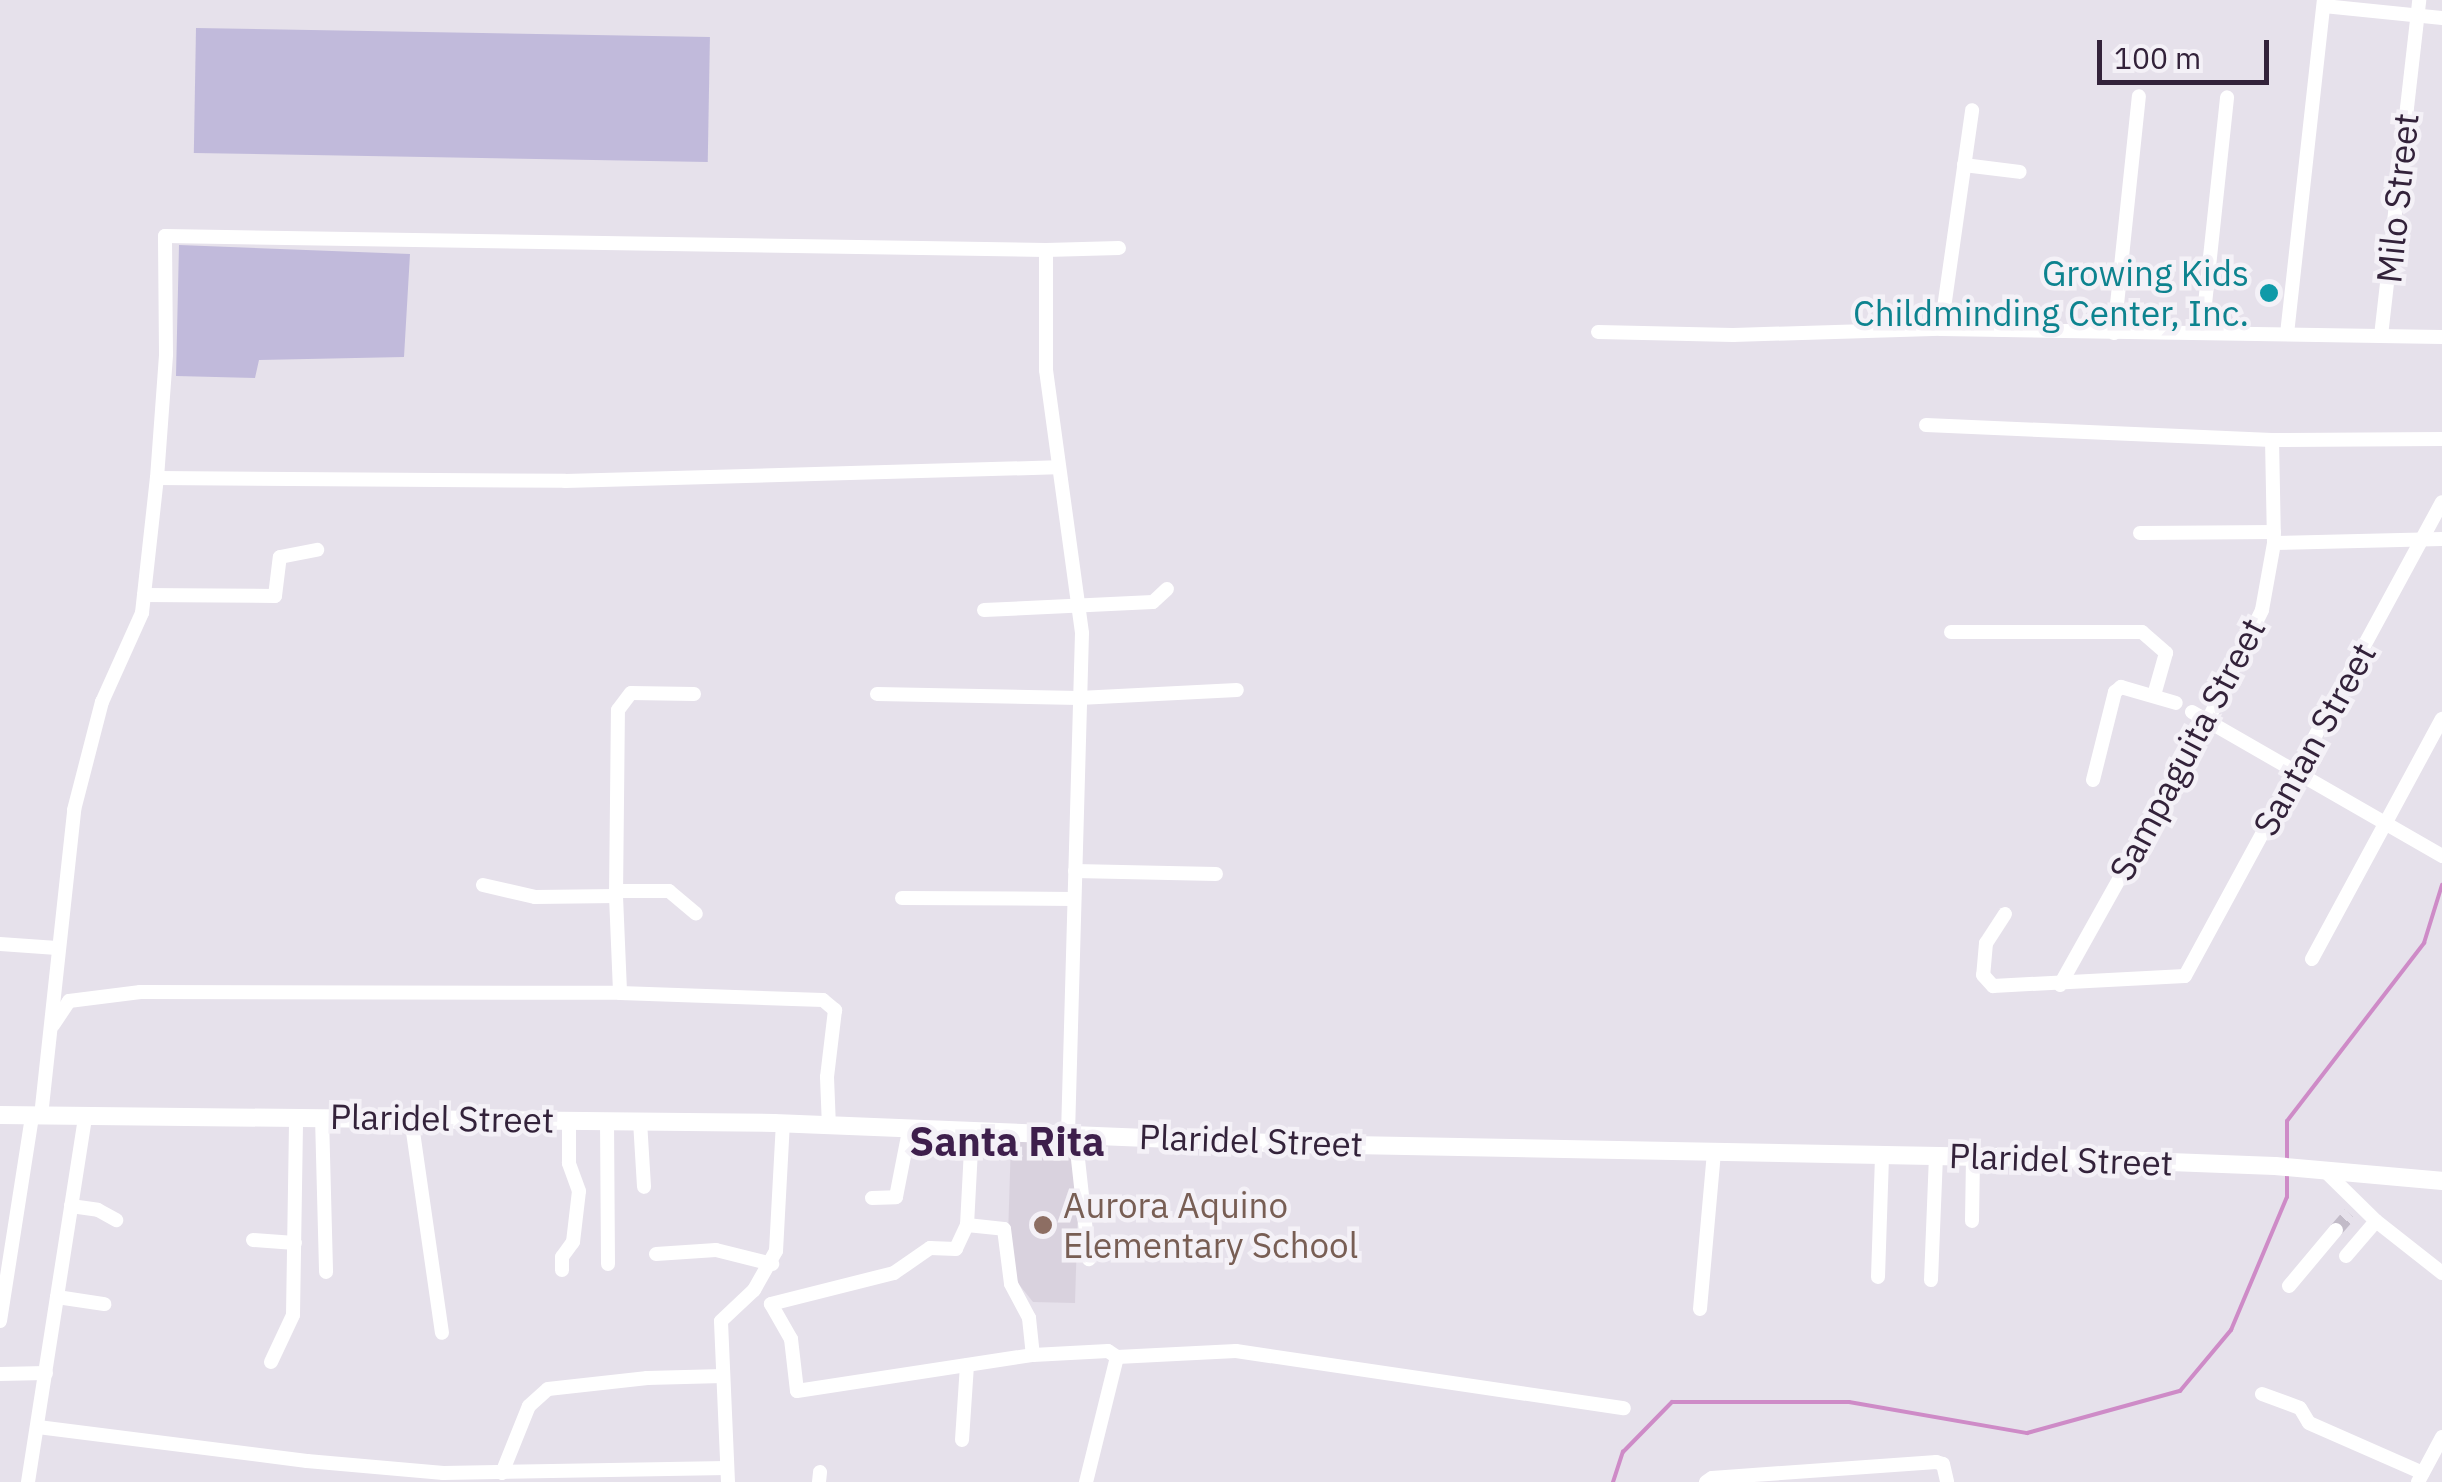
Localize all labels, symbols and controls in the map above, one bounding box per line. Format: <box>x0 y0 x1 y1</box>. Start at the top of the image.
scale bar <box>2102 20 2274 82</box>
text: 100 m <box>2114 38 2201 77</box>
street label: Milo Street <box>2367 111 2427 285</box>
place label: Growing Kids Childminding Center, Inc. <box>1853 252 2249 334</box>
marker: Growing Kids Childminding Center, Inc. <box>2258 282 2280 304</box>
street label: Sampaguita Street <box>2100 611 2274 887</box>
street label: Santan Street <box>2244 635 2384 843</box>
street label: Plaridel Street <box>329 1095 555 1141</box>
street label: Plaridel Street <box>1138 1115 1364 1165</box>
district label: Santa Rita <box>909 1117 1105 1165</box>
street label: Plaridel Street <box>1948 1134 2174 1184</box>
place label: Aurora Aquino Elementary School <box>1063 1184 1358 1266</box>
marker: Aurora Aquino Elementary School <box>1032 1214 1054 1236</box>

